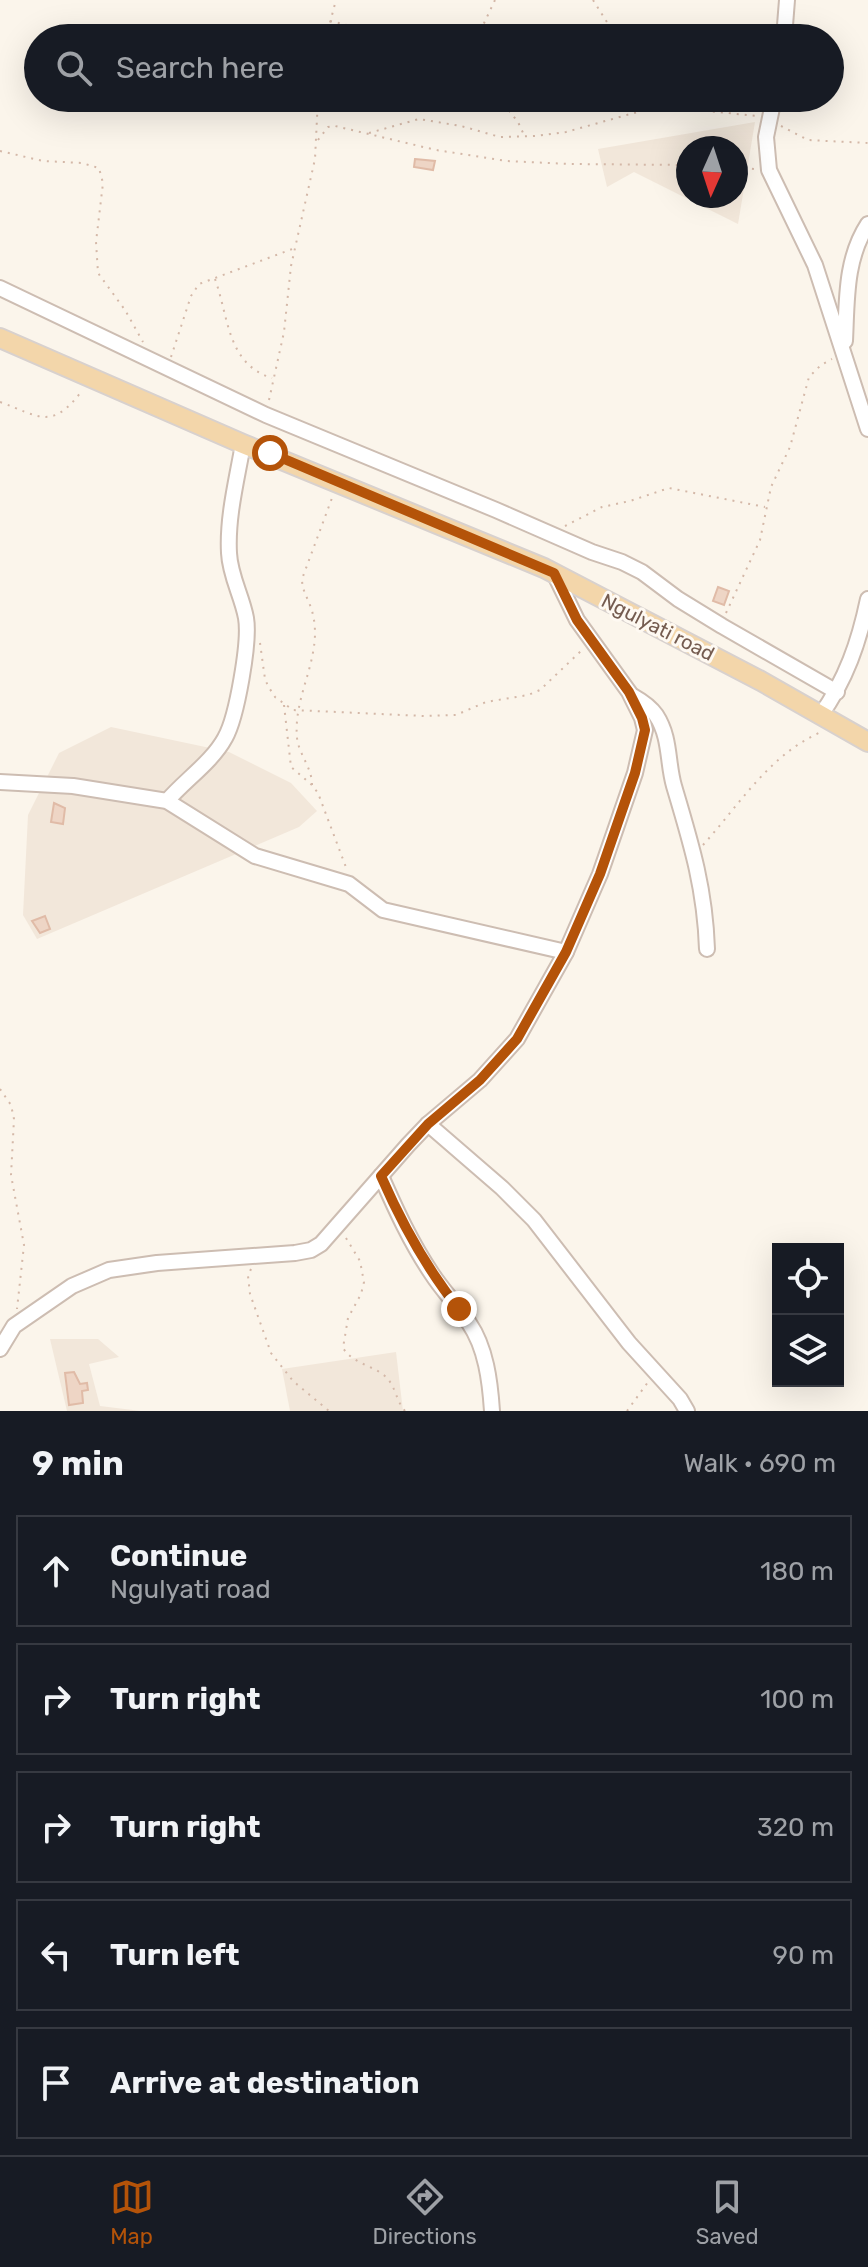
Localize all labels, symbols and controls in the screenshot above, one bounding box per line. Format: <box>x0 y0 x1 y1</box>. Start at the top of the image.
search box <box>24 24 844 112</box>
icon: search <box>52 46 96 90</box>
text: Search here <box>116 50 284 86</box>
north arrow <box>676 136 748 208</box>
route start <box>252 435 288 471</box>
street label: Ngulyati road <box>597 588 719 666</box>
map controls <box>772 1243 844 1387</box>
button: locate <box>772 1243 844 1315</box>
route end <box>441 1291 477 1327</box>
button: layers <box>772 1315 844 1387</box>
text: 9 min <box>32 1443 124 1484</box>
text: Walk · 690 m <box>684 1448 836 1479</box>
text: Continue <box>110 1538 247 1574</box>
icon: ahead <box>34 1549 78 1593</box>
text: 180 m <box>760 1556 834 1587</box>
text: Ngulyati road <box>110 1574 271 1605</box>
icon: right <box>34 1677 78 1721</box>
text: Turn right <box>110 1681 261 1717</box>
text: 100 m <box>760 1684 834 1715</box>
icon: right <box>34 1805 78 1849</box>
text: Turn right <box>110 1809 261 1845</box>
text: 320 m <box>757 1812 834 1843</box>
icon: left <box>34 1933 78 1977</box>
text: Turn left <box>110 1937 240 1973</box>
text: 90 m <box>773 1940 834 1971</box>
icon: arrive <box>34 2061 78 2105</box>
text: Arrive at destination <box>110 2065 420 2101</box>
tab: Map <box>110 2175 154 2250</box>
tab: Directions <box>373 2175 477 2250</box>
tab: Saved <box>696 2175 759 2250</box>

